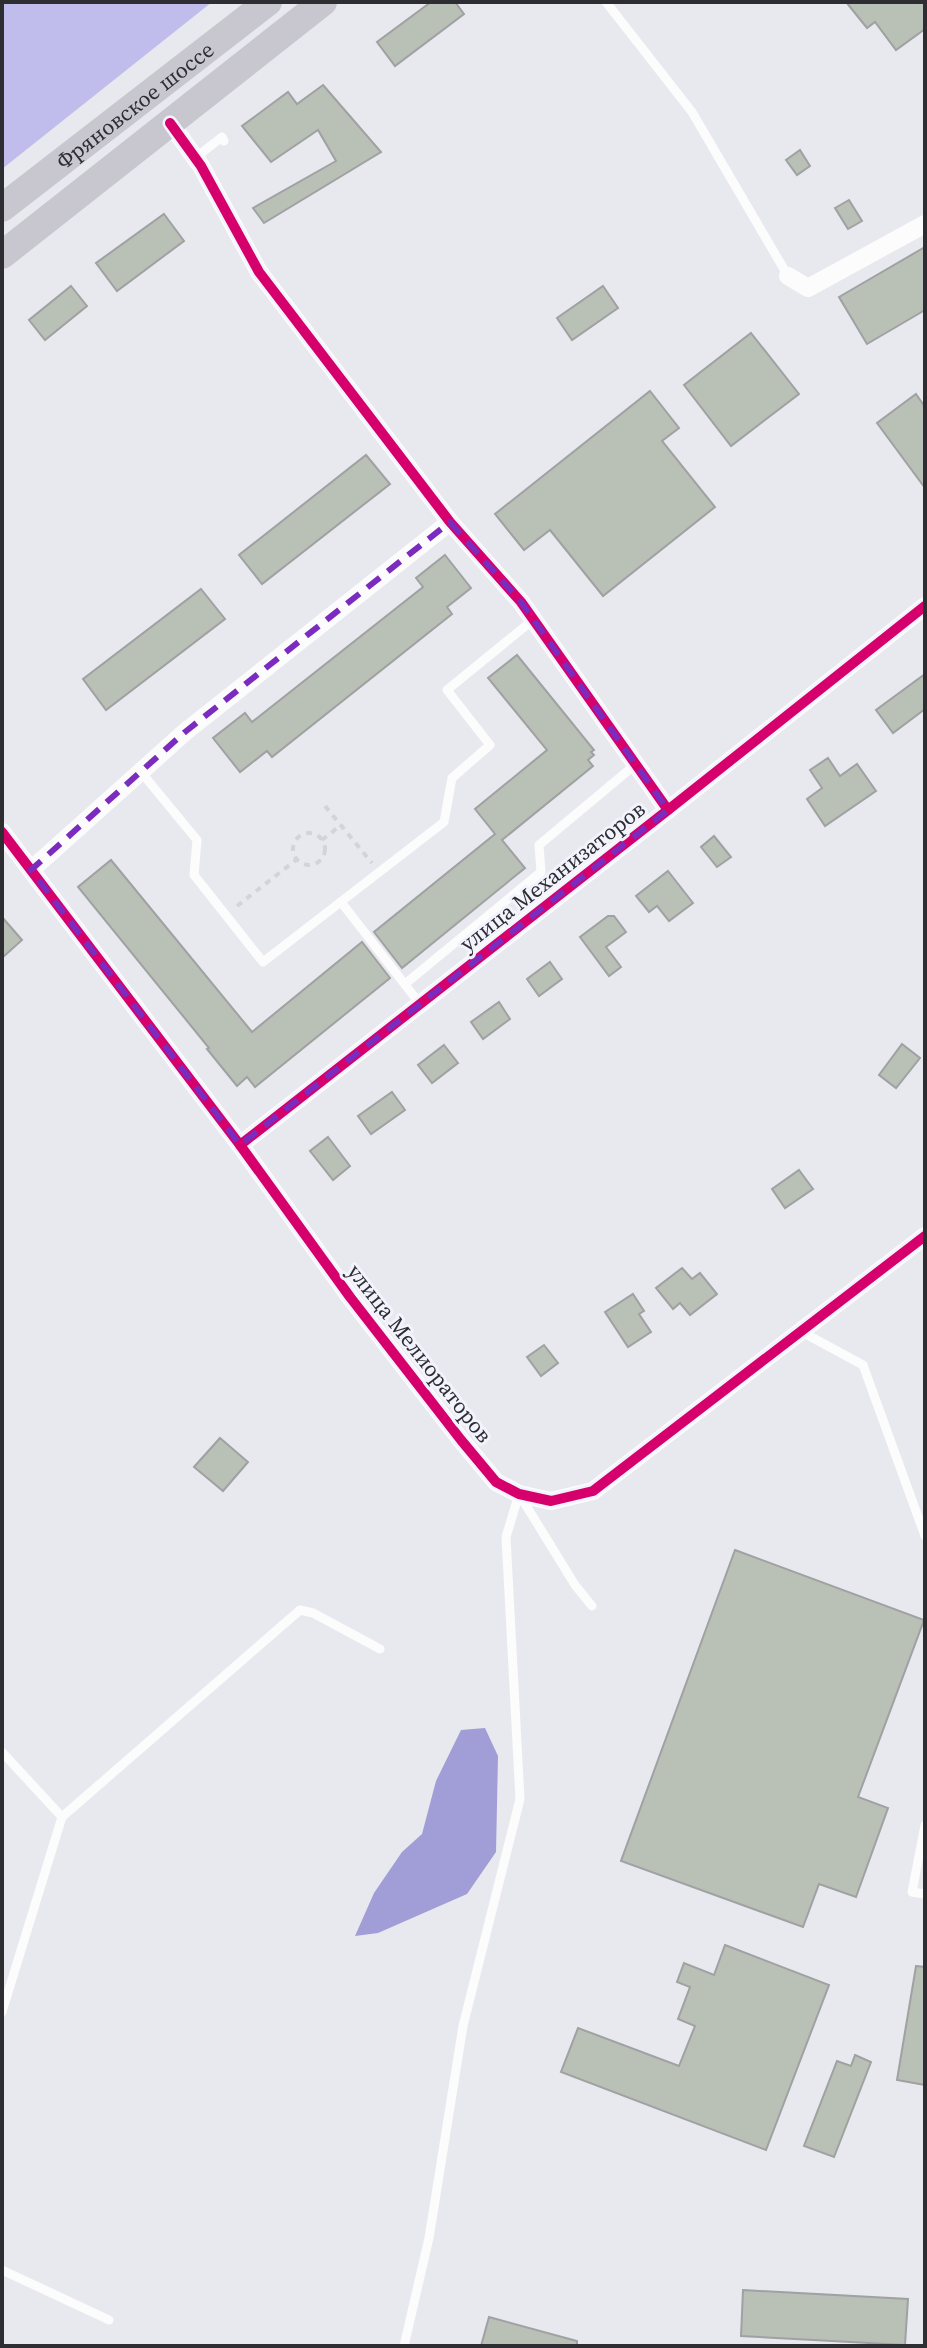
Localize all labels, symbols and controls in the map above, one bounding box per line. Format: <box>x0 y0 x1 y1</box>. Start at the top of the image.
street label: Фряновское шоссе <box>50 35 220 176</box>
street label: улица Механизаторов <box>453 794 651 958</box>
street label: улица Мелиораторов <box>341 1257 499 1449</box>

